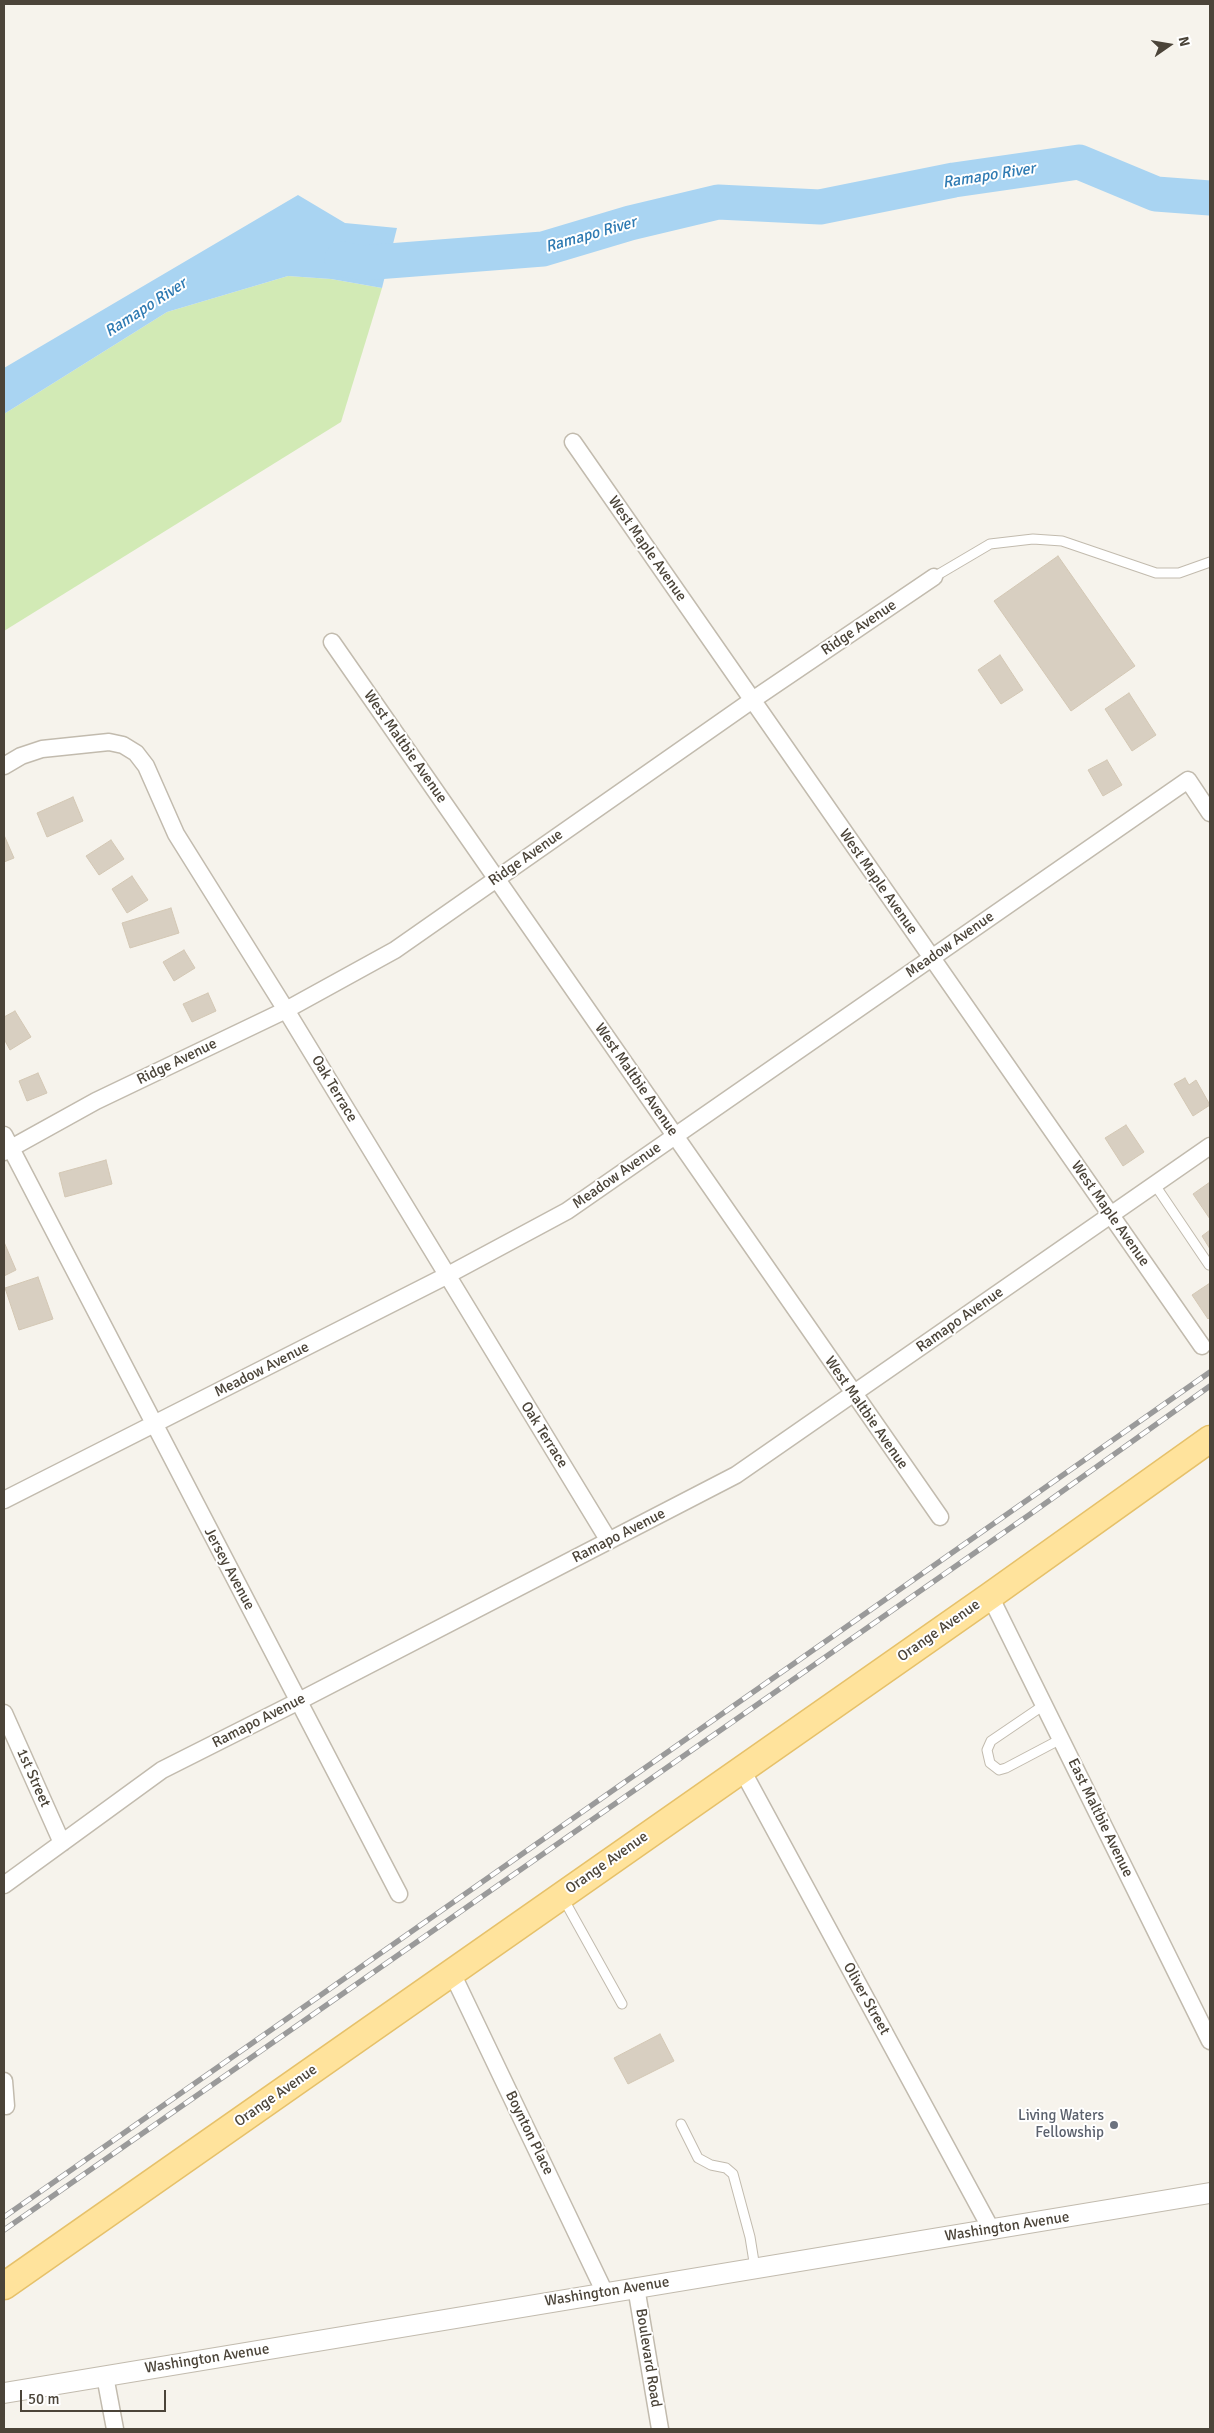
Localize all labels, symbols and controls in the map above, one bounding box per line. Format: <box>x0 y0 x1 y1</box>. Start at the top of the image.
north arrow <box>1144 20 1194 70</box>
text: N <box>1175 35 1193 48</box>
water label: Ramapo River <box>941 159 1037 193</box>
water label: Ramapo River <box>543 213 639 257</box>
water label: Ramapo River <box>102 274 190 342</box>
street label: West Maple Avenue <box>604 493 690 605</box>
street label: Ridge Avenue <box>818 596 900 660</box>
street label: West Maltbie Avenue <box>359 687 451 807</box>
street label: Ridge Avenue <box>485 826 567 890</box>
street label: West Maple Avenue <box>835 826 921 938</box>
street label: Meadow Avenue <box>902 908 998 982</box>
street label: West Maltbie Avenue <box>590 1020 682 1140</box>
street label: Ridge Avenue <box>134 1035 220 1089</box>
street label: Oak Terrace <box>307 1052 361 1126</box>
street label: Meadow Avenue <box>569 1139 665 1213</box>
street label: West Maple Avenue <box>1067 1158 1153 1270</box>
street label: Ramapo Avenue <box>913 1283 1007 1357</box>
street label: Meadow Avenue <box>212 1338 312 1402</box>
street label: West Maltbie Avenue <box>820 1353 912 1473</box>
street label: Oak Terrace <box>517 1399 571 1471</box>
street label: Ramapo Avenue <box>569 1505 669 1567</box>
street label: Jersey Avenue <box>200 1525 258 1613</box>
street label: Orange Avenue <box>894 1596 984 1666</box>
street label: Ramapo Avenue <box>209 1690 309 1752</box>
street label: 1st Street <box>12 1746 54 1810</box>
street label: East Maltbie Avenue <box>1063 1756 1137 1880</box>
street label: Orange Avenue <box>562 1828 652 1898</box>
street label: Oliver Street <box>839 1960 893 2038</box>
street label: Orange Avenue <box>231 2061 321 2131</box>
street label: Boynton Place <box>501 2088 557 2178</box>
place label: Living Waters Fellowship <box>1018 2107 1104 2142</box>
marker: Living Waters Fellowship <box>1108 2119 1120 2131</box>
street label: Washington Avenue <box>943 2208 1071 2246</box>
street label: Washington Avenue <box>543 2273 671 2311</box>
street label: Boulevard Road <box>631 2307 665 2409</box>
street label: Washington Avenue <box>143 2340 271 2378</box>
scale bar <box>22 2380 169 2412</box>
text: 50 m <box>28 2390 59 2408</box>

